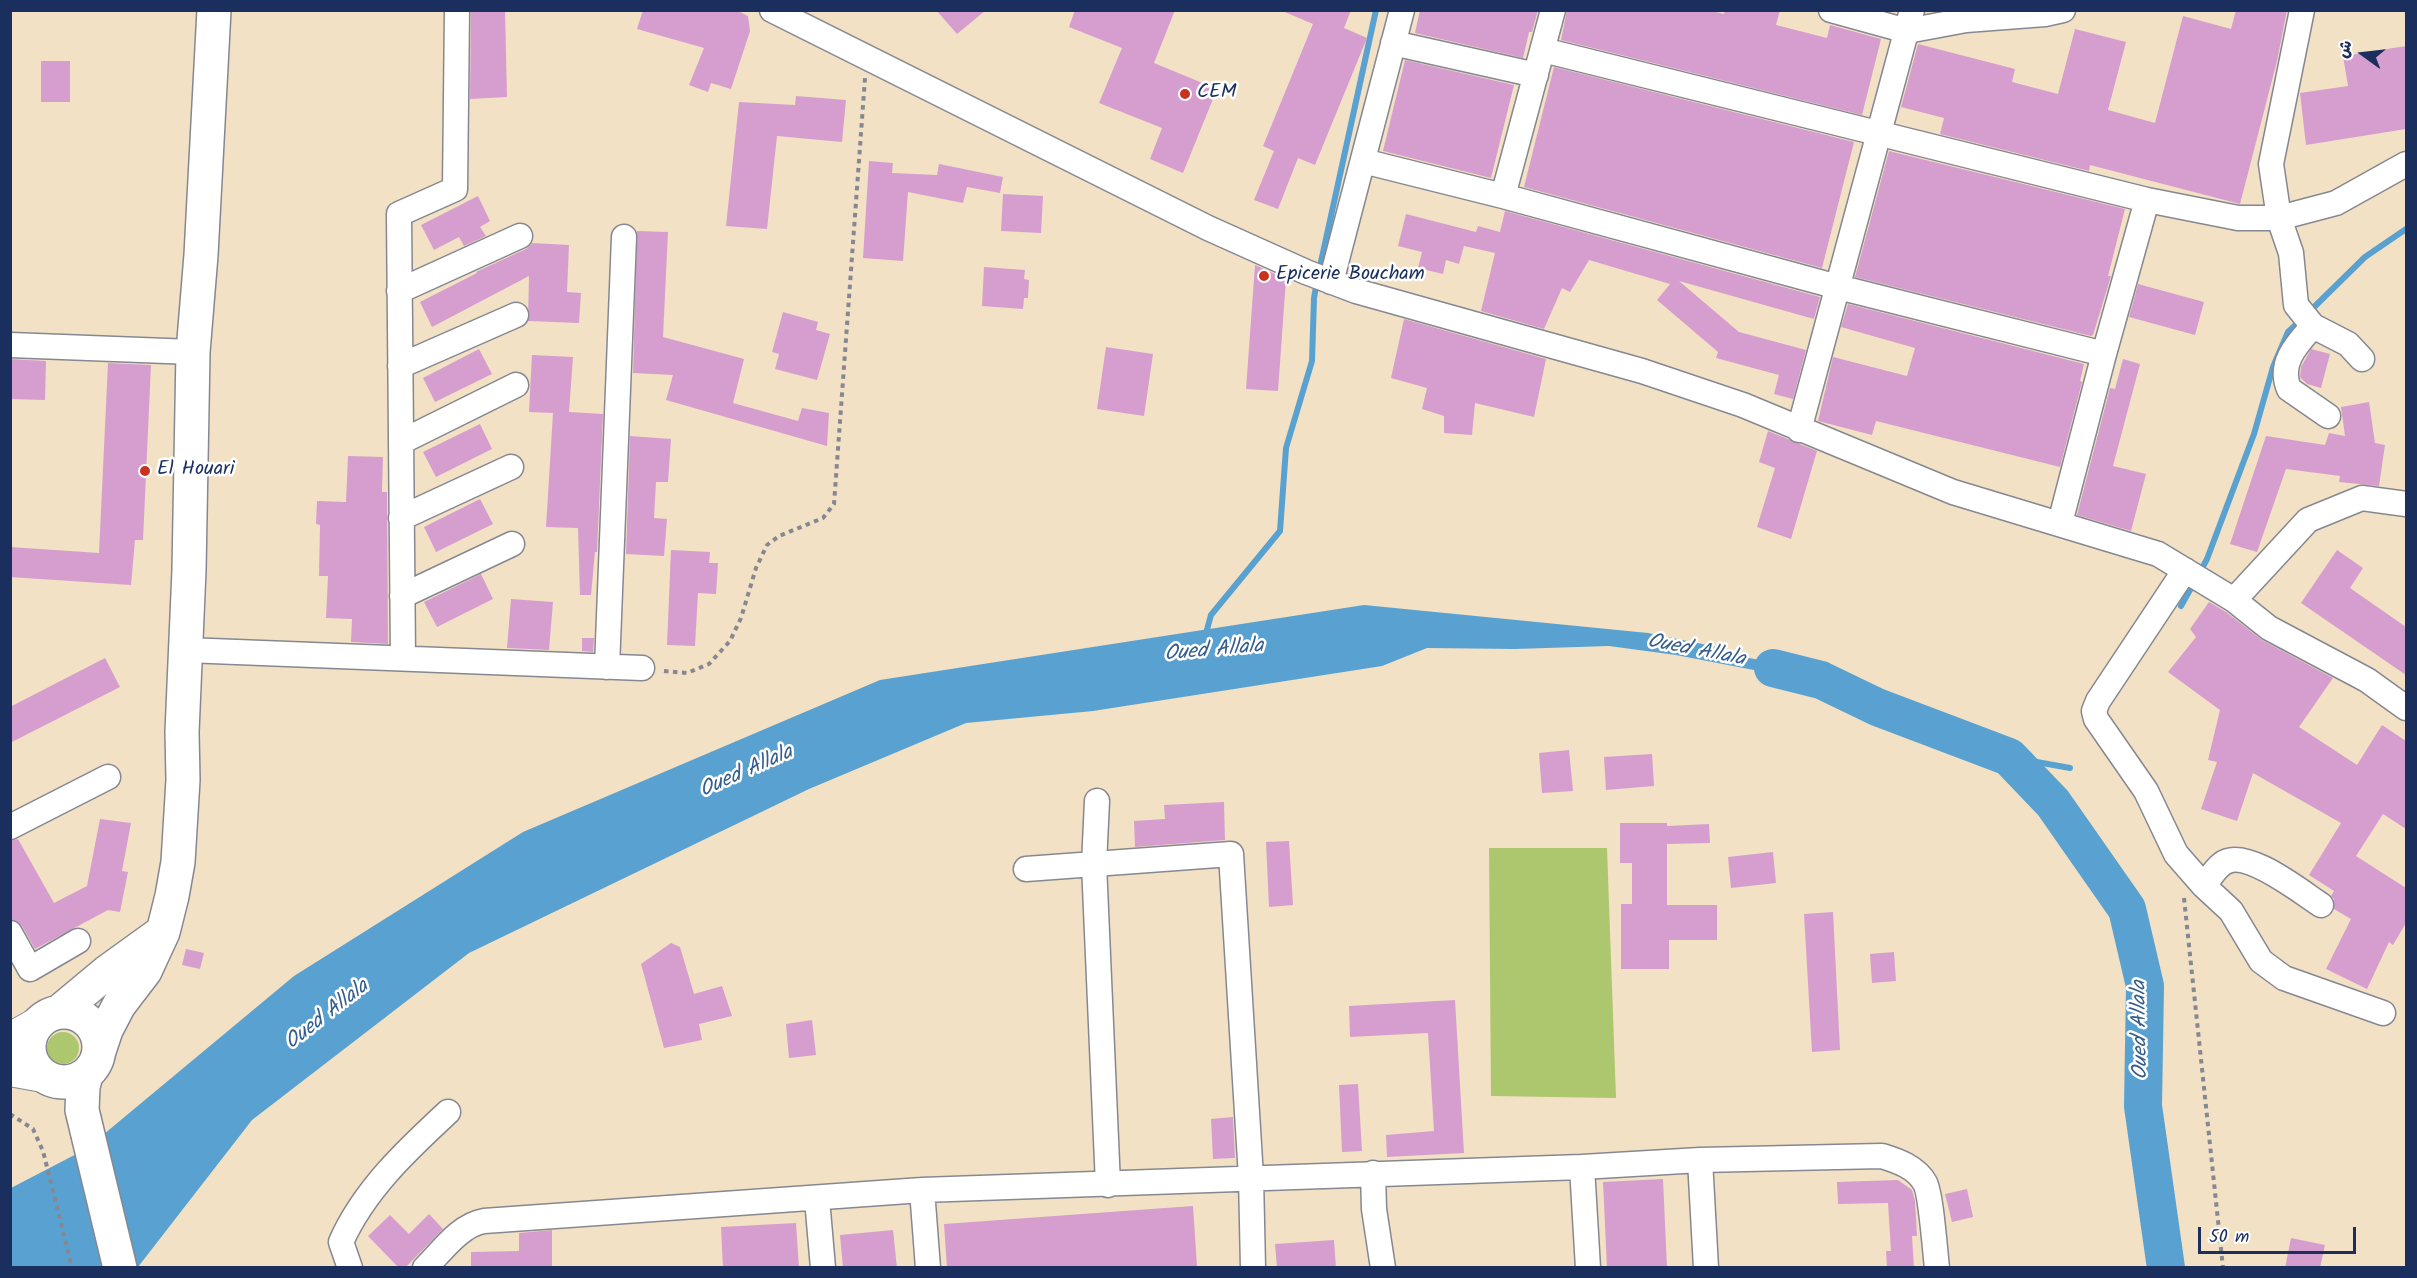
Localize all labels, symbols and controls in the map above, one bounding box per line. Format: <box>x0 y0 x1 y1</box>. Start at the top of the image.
north arrow <box>2333 24 2393 84</box>
text: ش <box>2331 37 2359 61</box>
place label: CEM <box>1197 82 1236 106</box>
marker: CEM <box>1178 87 1192 101</box>
place label: Epicerie Boucham <box>1276 264 1425 288</box>
marker: Epicerie Boucham <box>1257 269 1271 283</box>
place label: El Houari <box>157 459 234 483</box>
marker: El Houari <box>138 464 152 478</box>
water label: Oued Allala <box>1645 630 1747 674</box>
water label: Oued Allala <box>1163 635 1265 669</box>
water label: Oued Allala <box>697 741 797 805</box>
water label: Oued Allala <box>281 976 375 1056</box>
water label: Oued Allala <box>2129 980 2155 1080</box>
scale bar <box>2201 1215 2358 1253</box>
text: 50 m <box>2209 1223 2249 1252</box>

